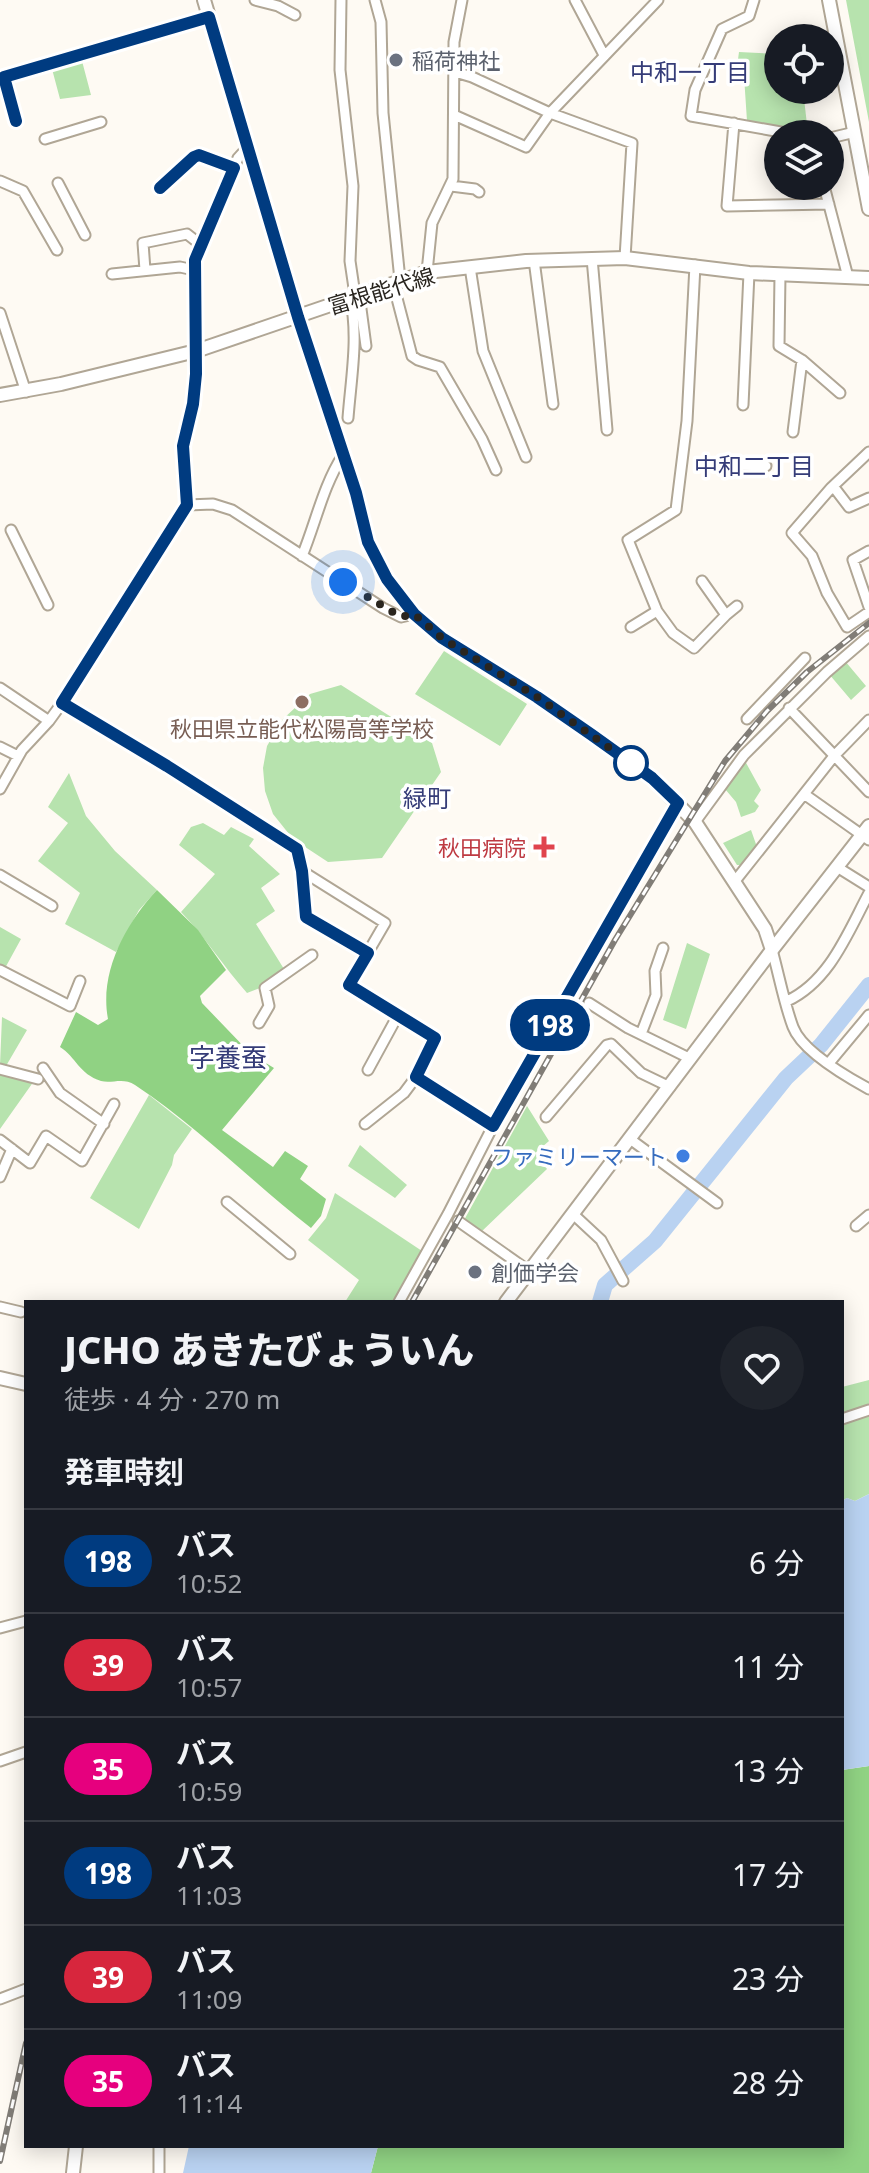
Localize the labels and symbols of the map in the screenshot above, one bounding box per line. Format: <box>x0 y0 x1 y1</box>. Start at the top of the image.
place label: 稲荷神社 <box>412 45 500 75</box>
marker: 稲荷神社 <box>387 51 405 69</box>
district label: 中和一丁目 <box>630 55 750 88</box>
street label: 富根能代線 <box>324 260 438 320</box>
district label: 中和二丁目 <box>694 449 814 482</box>
your location <box>323 562 363 602</box>
marker: 秋田県立能代松陽高等学校 <box>293 693 311 711</box>
place label: 秋田県立能代松陽高等学校 <box>170 713 434 743</box>
unlabelled marker <box>614 746 648 780</box>
district label: 緑町 <box>403 781 451 814</box>
place label: 秋田病院 <box>438 832 526 862</box>
marker: 秋田病院 <box>533 836 555 858</box>
line badge: 198 <box>504 999 596 1051</box>
district label: 字養蚕 <box>189 1039 267 1075</box>
place label: ファミリーマート <box>491 1141 667 1171</box>
marker: ファミリーマート <box>674 1147 692 1165</box>
place label: 創価学会 <box>491 1257 579 1287</box>
marker: 創価学会 <box>466 1263 484 1281</box>

